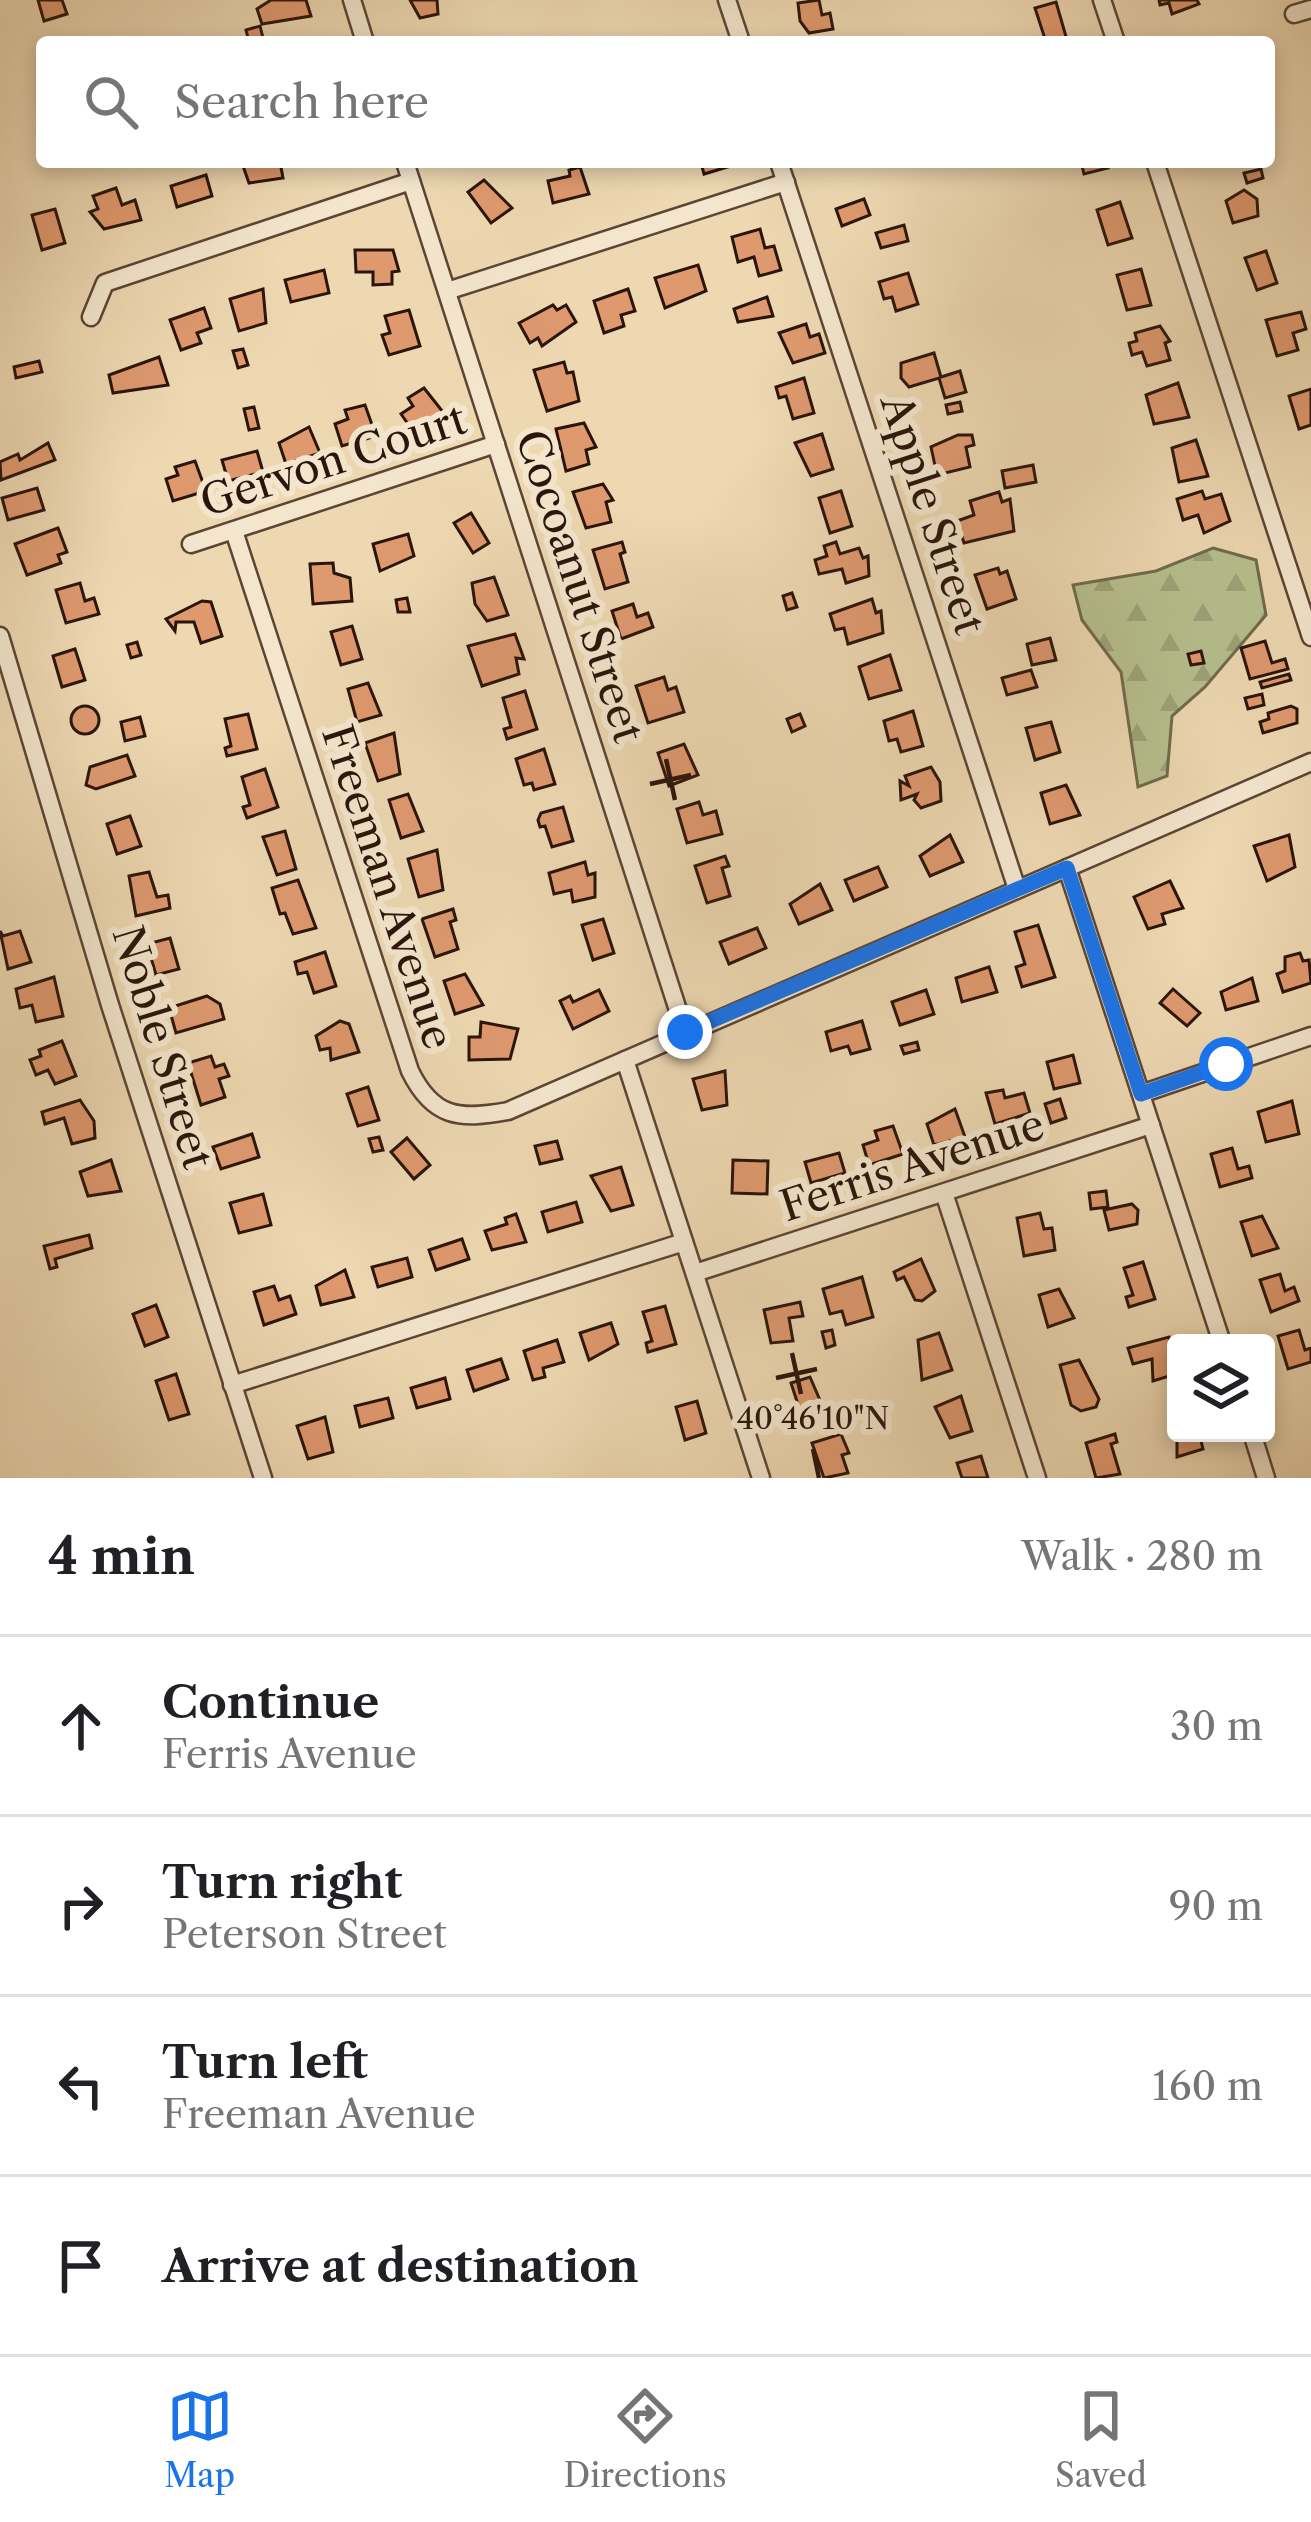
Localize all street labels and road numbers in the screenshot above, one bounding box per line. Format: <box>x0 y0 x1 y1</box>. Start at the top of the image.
street label: Apple Street <box>869 387 996 641</box>
street label: Gervon Court <box>194 393 473 527</box>
street label: Cocoanut Street <box>505 423 655 749</box>
street label: Freeman Avenue <box>311 718 465 1056</box>
street label: Noble Street <box>101 919 225 1175</box>
street label: Ferris Avenue <box>774 1098 1050 1232</box>

